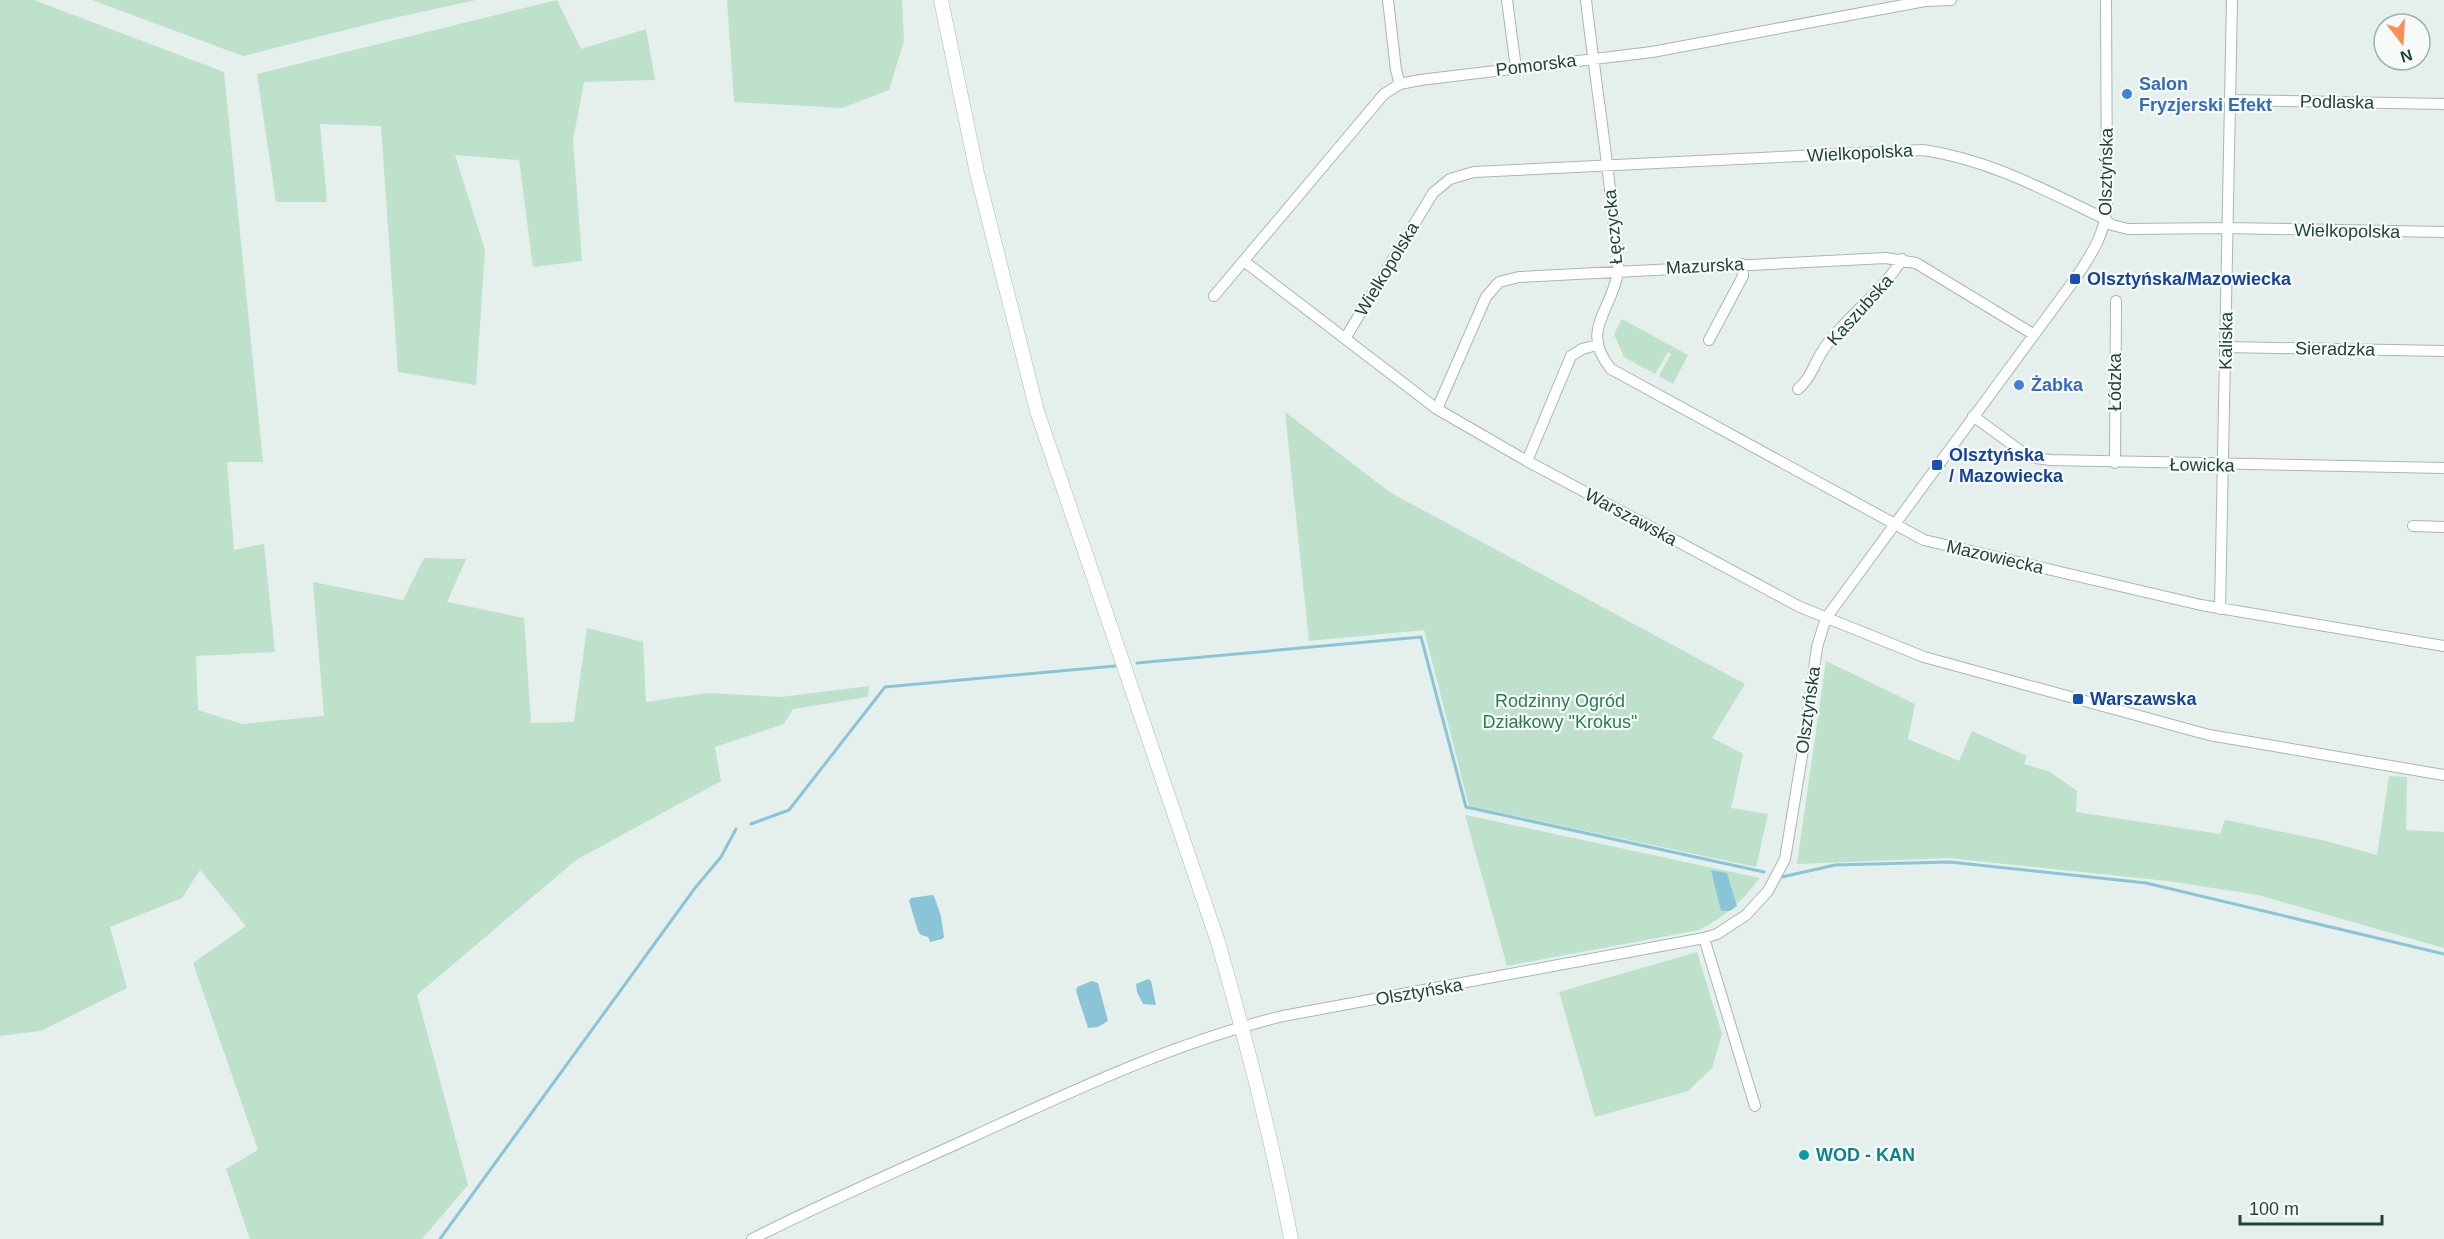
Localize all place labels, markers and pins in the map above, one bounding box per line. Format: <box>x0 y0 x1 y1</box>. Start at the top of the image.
place label: Salon Fryzjerski Efekt <box>2139 74 2272 115</box>
marker: Salon Fryzjerski Efekt <box>2120 87 2134 101</box>
place label: Olsztyńska/Mazowiecka <box>2087 269 2292 289</box>
marker: Olsztyńska/Mazowiecka <box>2068 272 2082 286</box>
place label: Żabka <box>2031 375 2084 395</box>
marker: Żabka <box>2012 378 2026 392</box>
place label: Olsztyńska / Mazowiecka <box>1949 445 2064 486</box>
marker: Olsztyńska / Mazowiecka <box>1930 458 1944 472</box>
place label: Warszawska <box>2090 689 2197 709</box>
marker: Warszawska <box>2071 692 2085 706</box>
place label: WOD - KAN <box>1816 1145 1915 1165</box>
marker: WOD - KAN <box>1797 1148 1811 1162</box>

